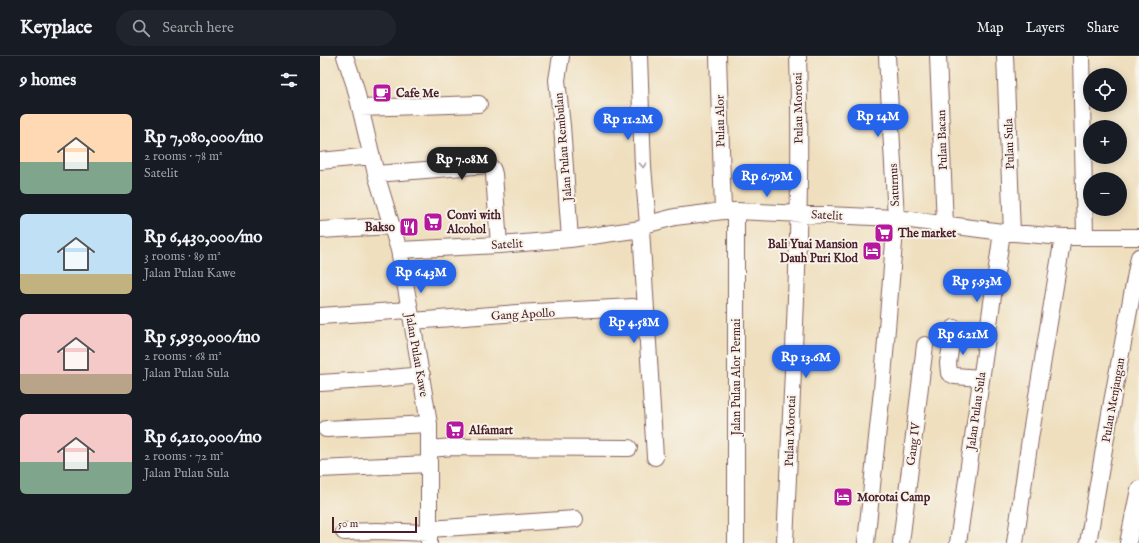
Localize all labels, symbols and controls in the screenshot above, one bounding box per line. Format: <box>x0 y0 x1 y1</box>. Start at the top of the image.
search box <box>116 10 396 46</box>
text: Keyplace <box>20 16 92 40</box>
icon: search <box>130 17 152 39</box>
text: Search here <box>162 18 234 37</box>
text: Map <box>977 19 1004 37</box>
text: Layers <box>1026 19 1065 37</box>
text: Share <box>1087 19 1119 37</box>
map controls <box>1083 68 1127 216</box>
button: locate <box>1083 68 1127 112</box>
icon: filters <box>278 69 300 91</box>
text: 9 homes <box>20 70 76 91</box>
street label: Pulau Morotai <box>790 72 807 144</box>
cafe icon: Cafe Me <box>371 82 393 104</box>
place label: Cafe Me <box>396 86 439 101</box>
street label: Jalan Pulau Rembulan <box>551 91 577 204</box>
street label: Pulau Alor <box>713 94 728 147</box>
pin: Rp 14M <box>845 104 911 138</box>
pin: Rp 11.2M <box>587 107 669 141</box>
text: Rp 14M <box>856 108 900 125</box>
street label: Pulau Bacan <box>934 109 951 170</box>
text: Rp 11.2M <box>603 111 653 128</box>
street label: Pulau Sula <box>1001 117 1018 170</box>
button: + <box>1083 120 1127 164</box>
text: Rp 7,080,000/mo <box>144 127 263 148</box>
icon: home <box>52 130 100 178</box>
pin: Rp 7.08M <box>421 147 503 181</box>
text: 2 rooms · 78 m² <box>144 148 223 165</box>
text: Rp 7.08M <box>436 151 488 168</box>
one-way arrow <box>639 162 648 168</box>
street label: Saturnus <box>886 163 903 207</box>
pin: Rp 6.79M <box>726 164 808 198</box>
text: Satelit <box>144 165 178 182</box>
text: Rp 6.79M <box>741 168 793 185</box>
button: − <box>1083 172 1127 216</box>
street label: Satelit <box>811 207 843 224</box>
place label: Convi with Alcohol <box>446 208 502 237</box>
supermarket icon: Convi with Alcohol <box>422 211 444 233</box>
restaurant icon: Bakso <box>398 216 420 238</box>
place label: Bakso <box>365 220 396 235</box>
supermarket icon: The market <box>873 222 895 244</box>
place label: The market <box>897 226 957 241</box>
text: Rp 6,430,000/mo <box>144 227 263 248</box>
icon: home <box>52 230 100 278</box>
street label: Satelit <box>491 236 523 253</box>
place label: Bali Yuai Mansion Dauh Puri Klod <box>768 237 859 266</box>
hotel icon: Bali Yuai Mansion Dauh Puri Klod <box>861 240 883 262</box>
text: 3 rooms · 89 m² <box>144 248 221 265</box>
pin: Rp 6.43M <box>380 260 462 294</box>
text: Rp 6.43M <box>395 264 447 281</box>
text: Jalan Pulau Kawe <box>144 265 236 282</box>
pin: Rp 5.93M <box>936 269 1018 303</box>
text: Rp 5.93M <box>952 273 1002 290</box>
street label: Gang Apollo <box>491 305 556 325</box>
street label: Jalan Pulau Kawe <box>400 310 431 399</box>
pin: Rp 4.58M <box>593 310 675 344</box>
text: Rp 4.58M <box>608 314 660 331</box>
street label: Jalan Pulau Alor Permai <box>729 319 745 437</box>
pin: Rp 6.21M <box>922 322 1004 356</box>
text: Rp 6.21M <box>937 326 989 343</box>
text: Rp 5,930,000/mo <box>144 327 260 348</box>
icon: home <box>52 330 100 378</box>
pin: Rp 13.6M <box>765 345 847 379</box>
text: 2 rooms · 68 m² <box>144 348 222 365</box>
text: Rp 13.6M <box>781 349 831 366</box>
street label: Pulau Menjangan <box>1099 356 1128 444</box>
text: Jalan Pulau Sula <box>144 365 229 382</box>
street label: Jalan Pulau Sula <box>963 370 990 453</box>
street label: Pulau Morotai <box>782 395 799 467</box>
supermarket icon: Alfamart <box>444 419 466 441</box>
street label: Gang IV <box>903 421 924 466</box>
place label: Alfamart <box>468 423 514 438</box>
text: Rp 6,210,000/mo <box>144 427 262 448</box>
icon: home <box>52 430 100 478</box>
text: 2 rooms · 72 m² <box>144 448 224 465</box>
text: Jalan Pulau Sula <box>144 465 229 482</box>
hotel icon: Morotai Camp <box>832 486 854 508</box>
place label: Morotai Camp <box>857 490 931 506</box>
scale bar <box>332 515 417 534</box>
text: 50 m <box>338 517 358 531</box>

